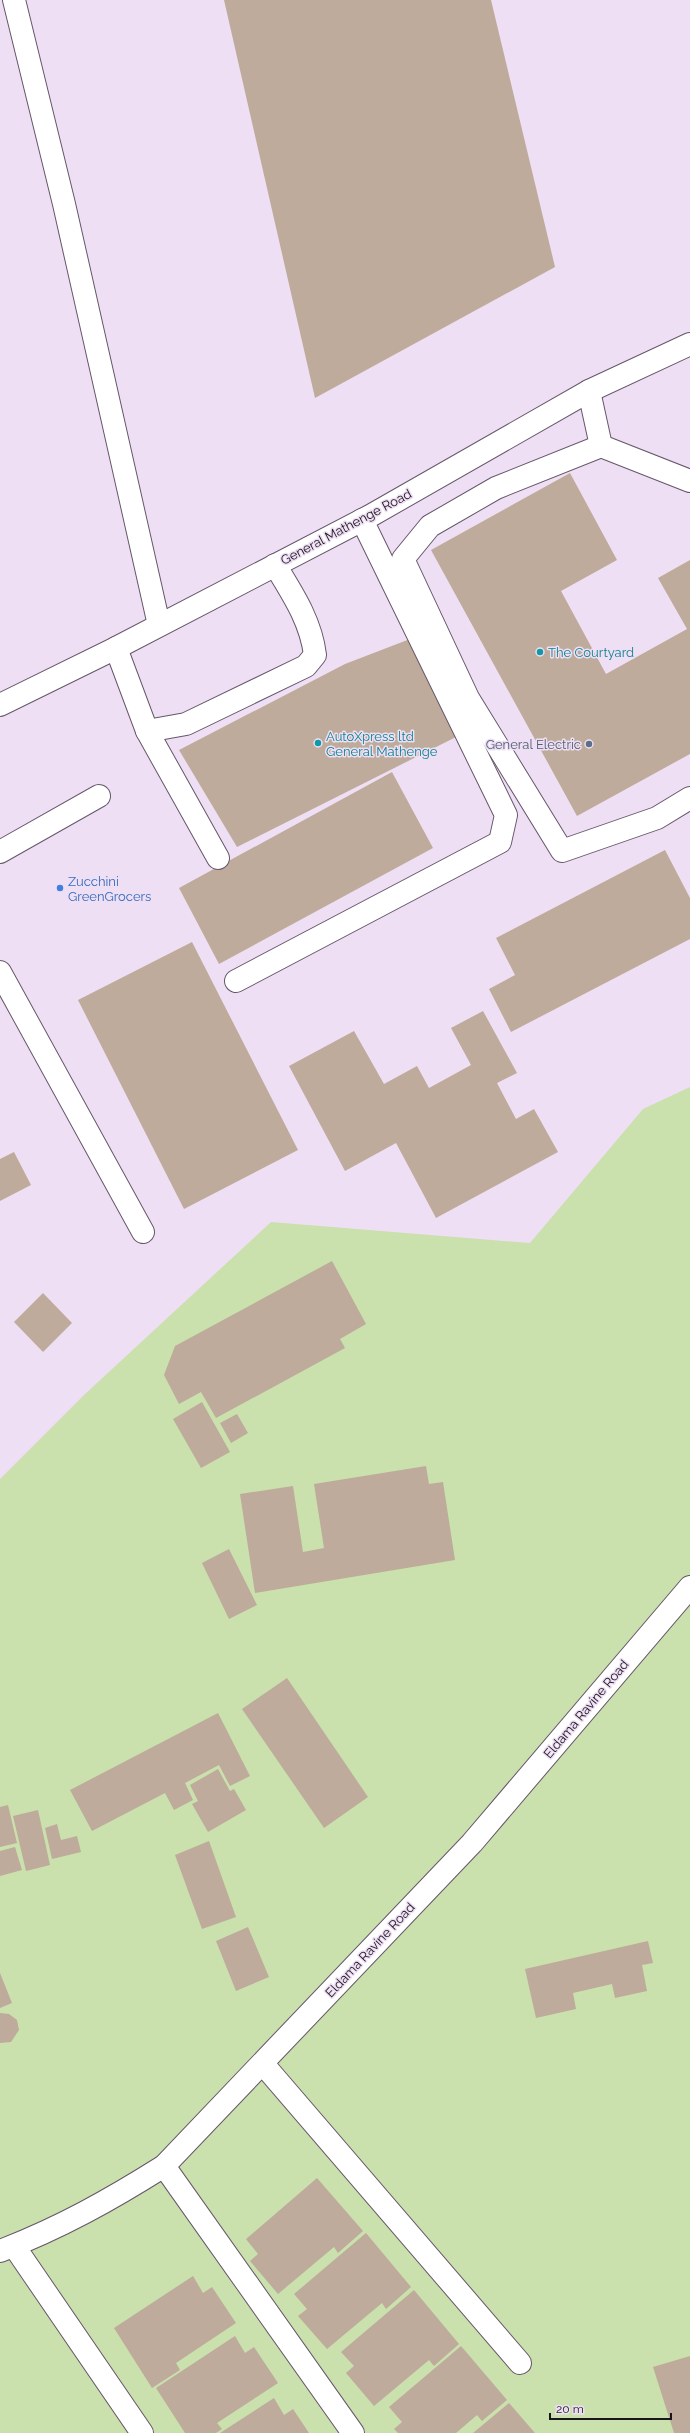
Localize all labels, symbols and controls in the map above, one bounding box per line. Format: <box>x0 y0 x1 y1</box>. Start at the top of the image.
street label: General Mathenge Road <box>278 486 414 568</box>
place label: The Courtyard <box>548 645 634 660</box>
marker: The Courtyard <box>535 647 545 657</box>
place label: AutoXpress ltd General Mathenge <box>326 729 438 759</box>
place label: General Electric <box>486 737 581 752</box>
marker: AutoXpress ltd General Mathenge <box>313 738 323 748</box>
marker: General Electric <box>584 739 594 749</box>
place label: Zucchini GreenGrocers <box>68 874 151 904</box>
marker: Zucchini GreenGrocers <box>55 883 65 893</box>
street label: Eldama Ravine Road <box>540 1657 632 1761</box>
street label: Eldama Ravine Road <box>322 1900 418 2000</box>
scale bar <box>550 2395 671 2421</box>
text: 20 m <box>556 2402 584 2416</box>

